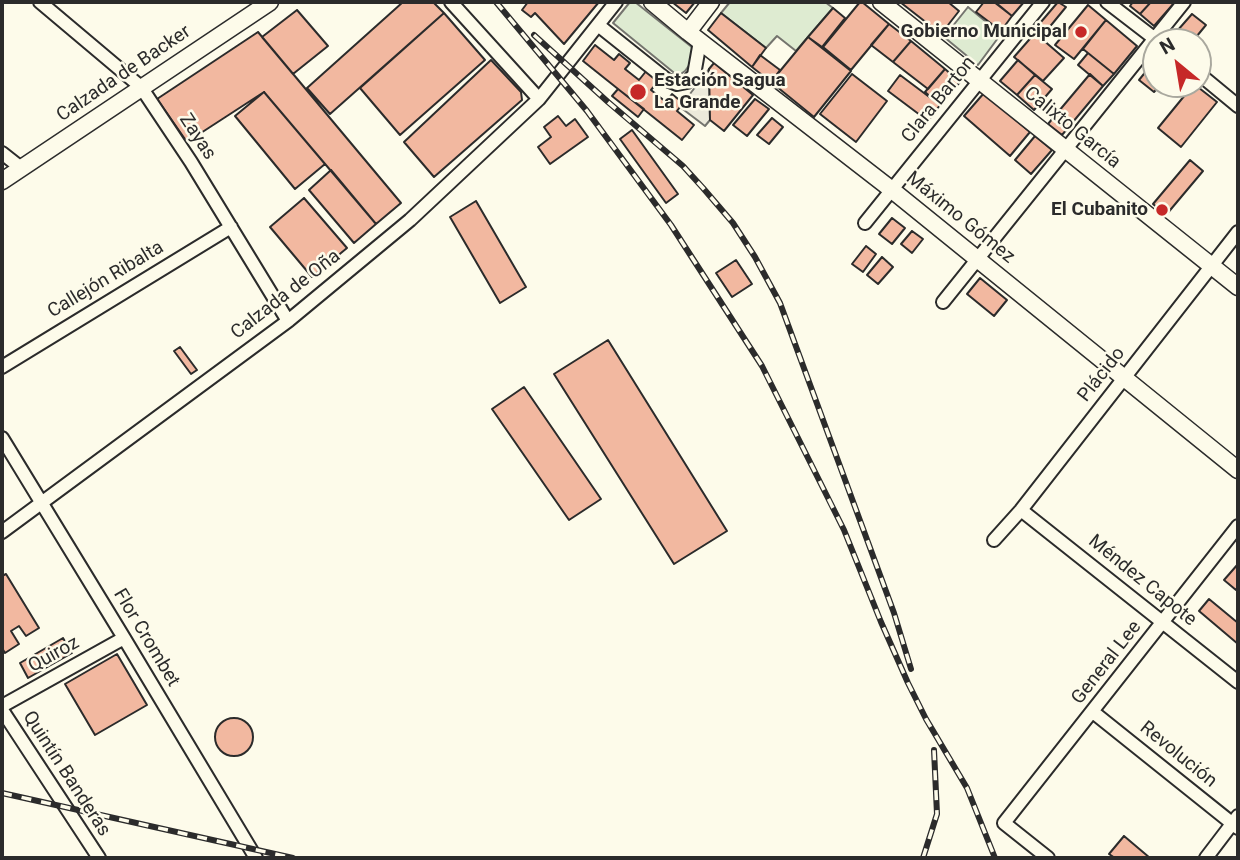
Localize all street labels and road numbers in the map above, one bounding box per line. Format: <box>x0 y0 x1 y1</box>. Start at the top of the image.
street label: Calzada de Backer <box>53 21 195 127</box>
street label: Clara Barton <box>897 52 981 148</box>
street label: Calixto García <box>1019 82 1125 174</box>
street label: Zayas <box>174 110 220 164</box>
street label: Máximo Gómez <box>901 167 1019 269</box>
street label: Callejón Ribalta <box>44 236 168 324</box>
street label: Calzada de Oña <box>227 245 345 345</box>
street label: Plácido <box>1074 343 1130 407</box>
street label: Méndez Capote <box>1083 530 1201 632</box>
street label: Flor Crombet <box>108 585 184 691</box>
street label: General Lee <box>1067 617 1147 709</box>
street label: Quiroz <box>25 632 83 678</box>
street label: Quintín Banderas <box>17 707 115 841</box>
street label: Revolución <box>1135 717 1221 793</box>

